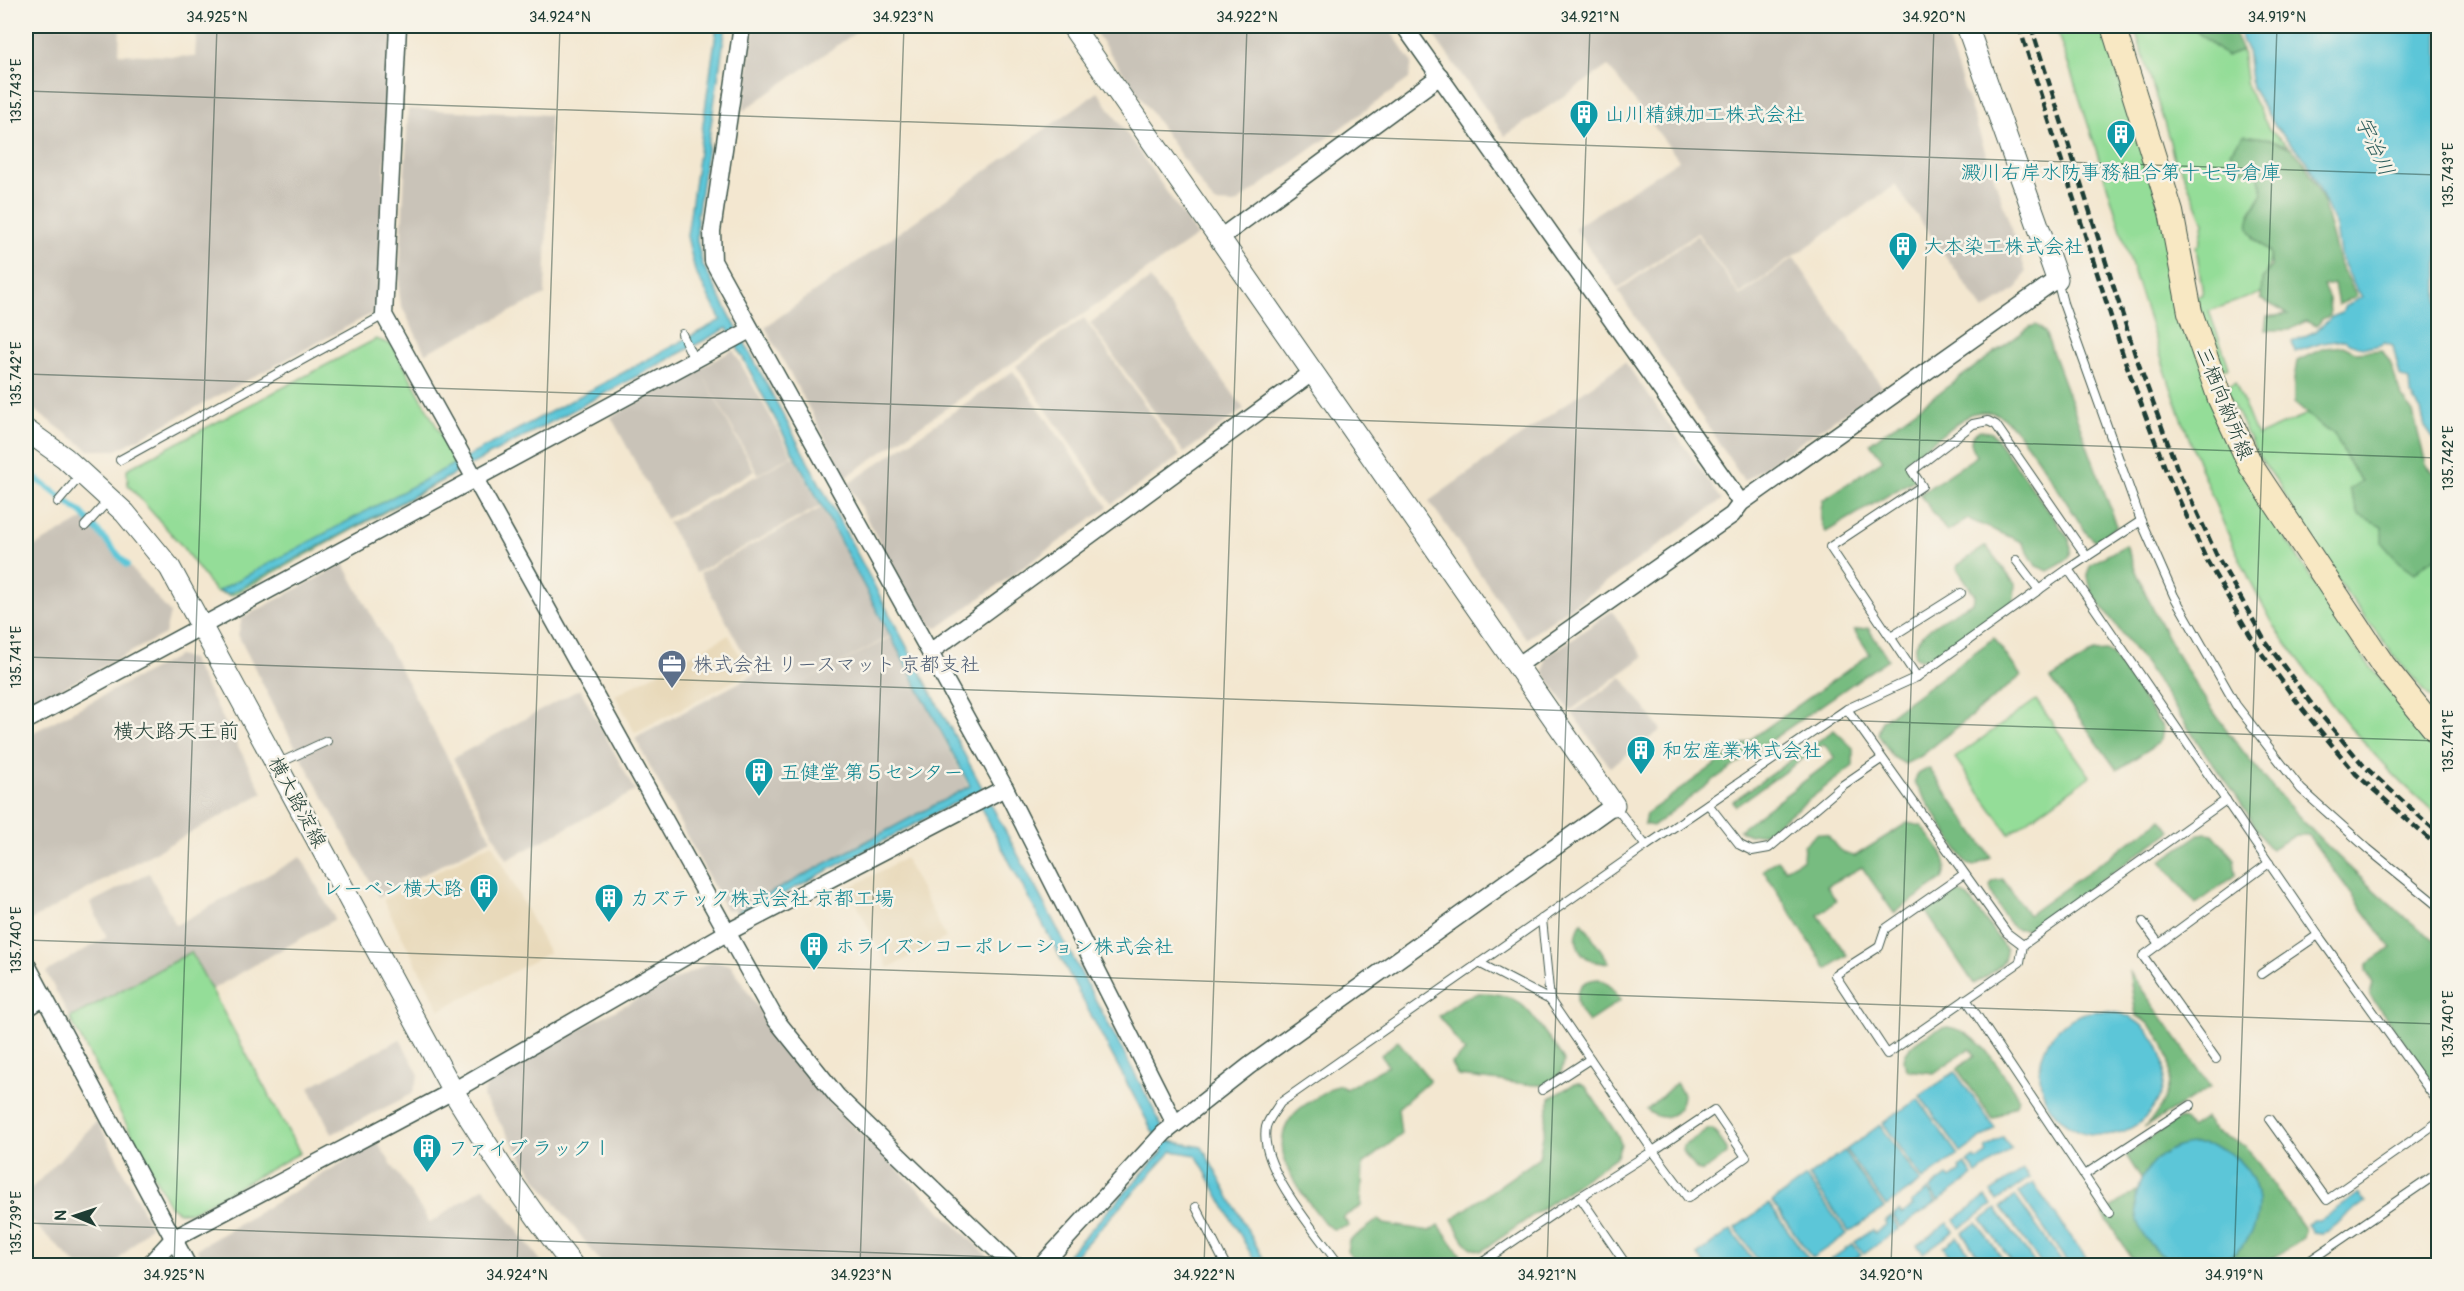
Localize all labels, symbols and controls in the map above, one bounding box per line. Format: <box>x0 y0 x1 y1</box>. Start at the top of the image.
text: 34.925°N <box>186 8 248 27</box>
text: 34.924°N <box>529 8 591 27</box>
text: 34.923°N <box>872 8 934 27</box>
text: 34.922°N <box>1216 8 1278 27</box>
text: 34.921°N <box>1560 8 1620 27</box>
text: 34.920°N <box>1902 8 1966 27</box>
text: 34.919°N <box>2248 8 2306 27</box>
text: 135.743°E <box>7 58 26 124</box>
building icon: 山川精錬加工株式会社 <box>1568 98 1600 140</box>
place label: 山川精錬加工株式会社 <box>1605 102 1805 127</box>
water label: 宇治川 <box>2349 112 2400 180</box>
building icon: 澱川右岸水防事務組合第十七号倉庫 <box>2105 118 2137 160</box>
text: 135.743°E <box>2439 142 2458 208</box>
place label: 澱川右岸水防事務組合第十七号倉庫 <box>1961 160 2281 185</box>
building icon: 大本染工株式会社 <box>1887 230 1919 272</box>
place label: 大本染工株式会社 <box>1924 234 2084 259</box>
text: 135.742°E <box>7 341 26 407</box>
street label: 三栖向納所線 <box>2190 343 2259 464</box>
text: 135.742°E <box>2439 425 2458 491</box>
text: 135.741°E <box>7 626 26 688</box>
office icon: 株式会社 リースマット 京都支社 <box>656 648 688 690</box>
place label: 株式会社 リースマット 京都支社 <box>693 652 980 677</box>
text: 135.741°E <box>2439 710 2458 772</box>
district label: 横大路天王前 <box>113 718 239 745</box>
building icon: 和宏産業株式会社 <box>1625 734 1657 776</box>
place label: 和宏産業株式会社 <box>1662 738 1822 763</box>
street label: 横大路淀線 <box>263 752 332 852</box>
building icon: 五健堂 第５センター <box>743 756 775 798</box>
place label: 五健堂 第５センター <box>780 760 964 785</box>
building icon: レーベン横大路 <box>468 872 500 914</box>
place label: レーベン横大路 <box>322 876 463 901</box>
building icon: カズテック株式会社 京都工場 <box>593 882 625 924</box>
place label: カズテック株式会社 京都工場 <box>630 886 894 911</box>
text: 135.740°E <box>7 906 26 973</box>
building icon: ホライズンコーポレーション株式会社 <box>798 930 830 972</box>
place label: ホライズンコーポレーション株式会社 <box>835 934 1174 959</box>
text: 135.740°E <box>2439 990 2458 1057</box>
building icon: ファイブ ラックⅠ <box>411 1132 443 1174</box>
place label: ファイブ ラックⅠ <box>448 1136 612 1161</box>
north arrow <box>45 1186 105 1246</box>
text: 135.739°E <box>7 1191 26 1255</box>
text: N <box>51 1210 71 1221</box>
text: 34.925°N <box>143 1266 205 1285</box>
text: 34.924°N <box>486 1266 548 1285</box>
text: 34.923°N <box>830 1266 892 1285</box>
text: 34.922°N <box>1173 1266 1235 1285</box>
text: 34.921°N <box>1517 1266 1577 1285</box>
text: 34.920°N <box>1859 1266 1923 1285</box>
text: 34.919°N <box>2205 1266 2263 1285</box>

